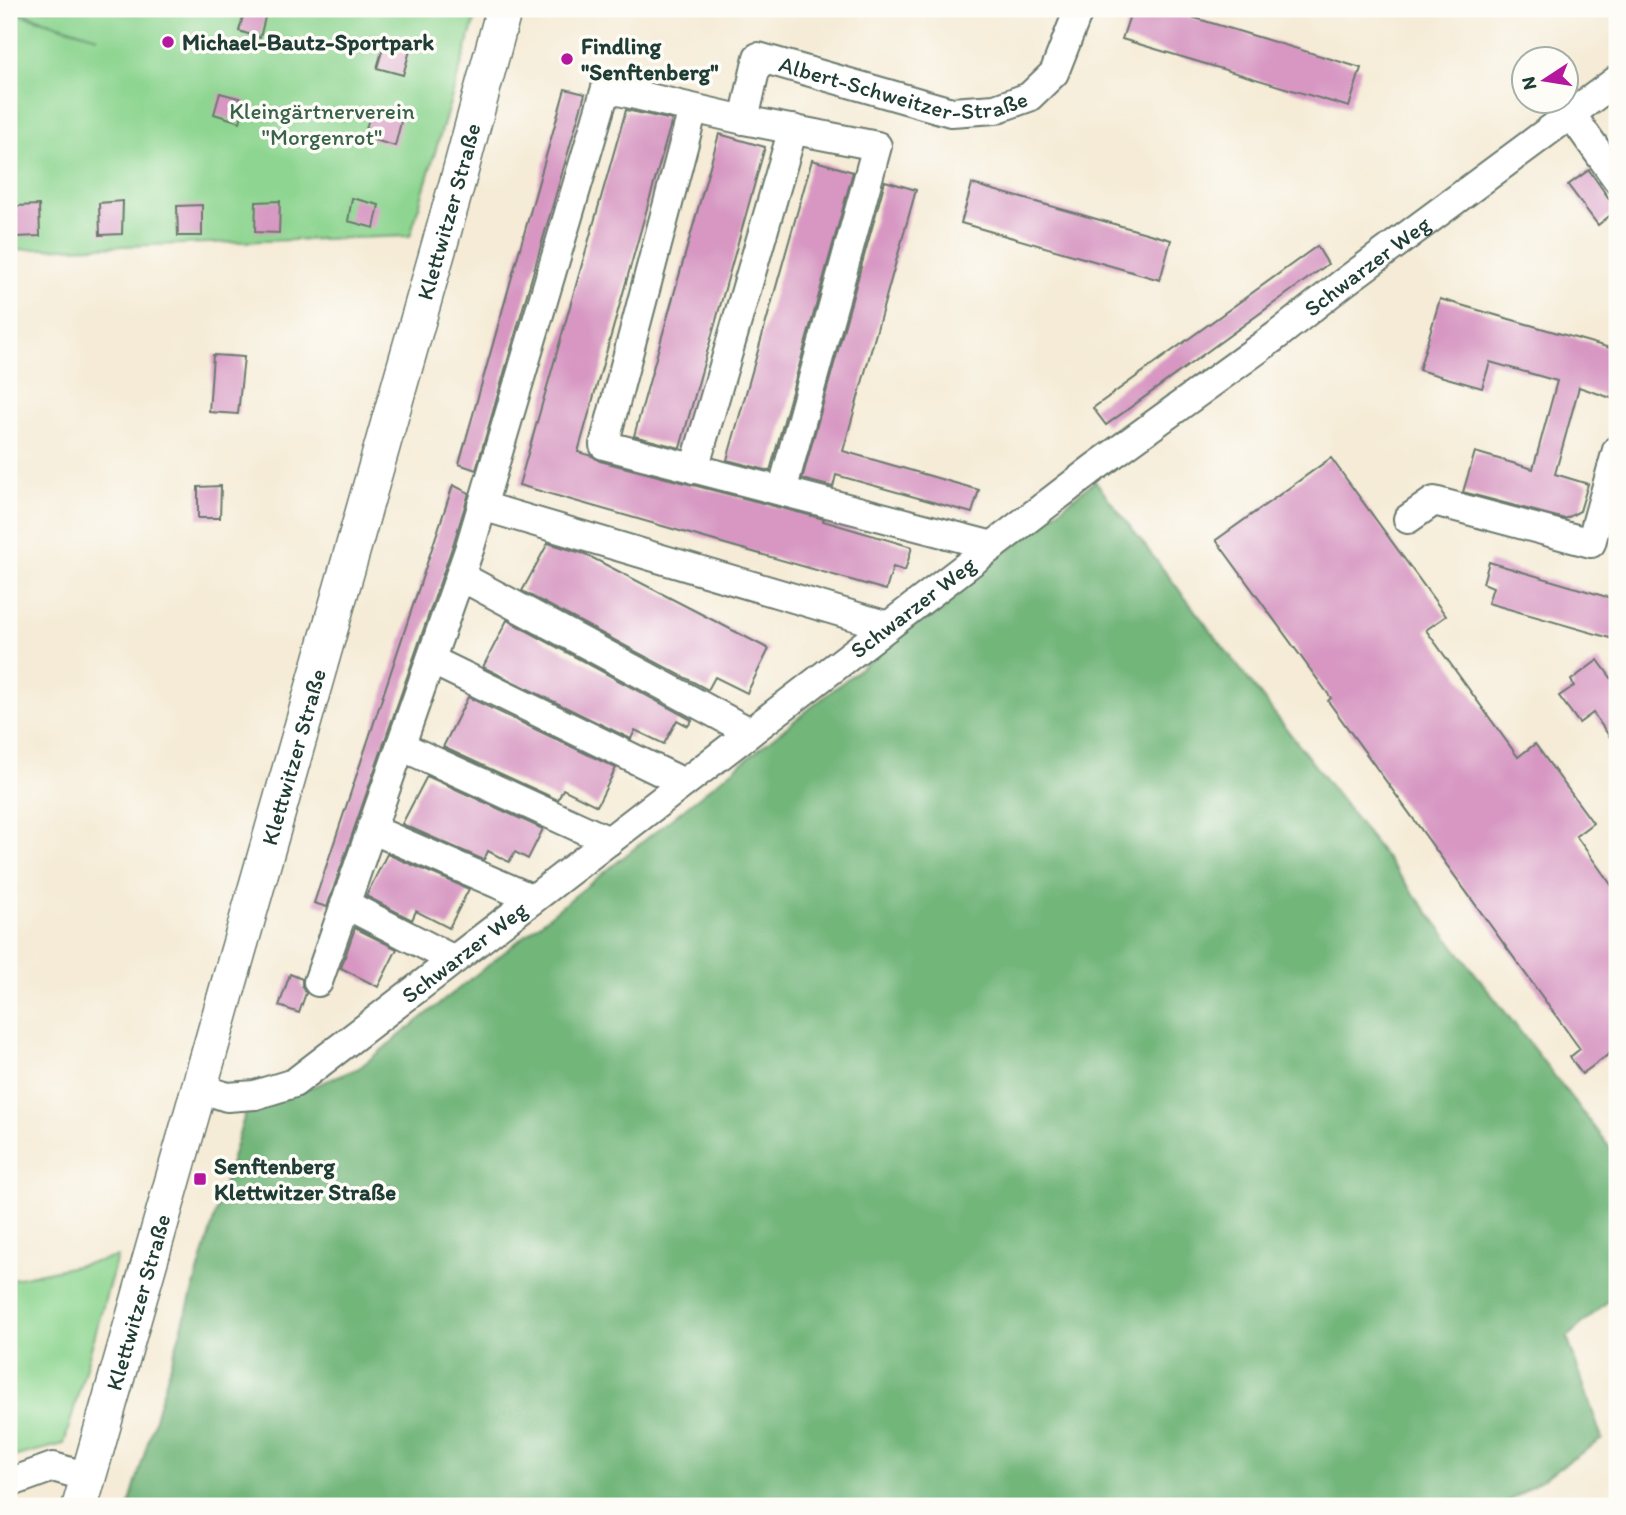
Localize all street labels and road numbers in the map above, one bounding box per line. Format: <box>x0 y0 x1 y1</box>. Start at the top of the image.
street label: Albert-Schweitzer-Straße <box>776 50 1031 126</box>
street label: Klettwitzer Straße <box>411 120 487 303</box>
street label: Schwarzer Weg <box>1298 209 1436 323</box>
street label: Schwarzer Weg <box>845 550 981 664</box>
street label: Klettwitzer Straße <box>255 665 332 848</box>
street label: Schwarzer Weg <box>396 895 533 1009</box>
street label: Klettwitzer Straße <box>100 1211 177 1394</box>

